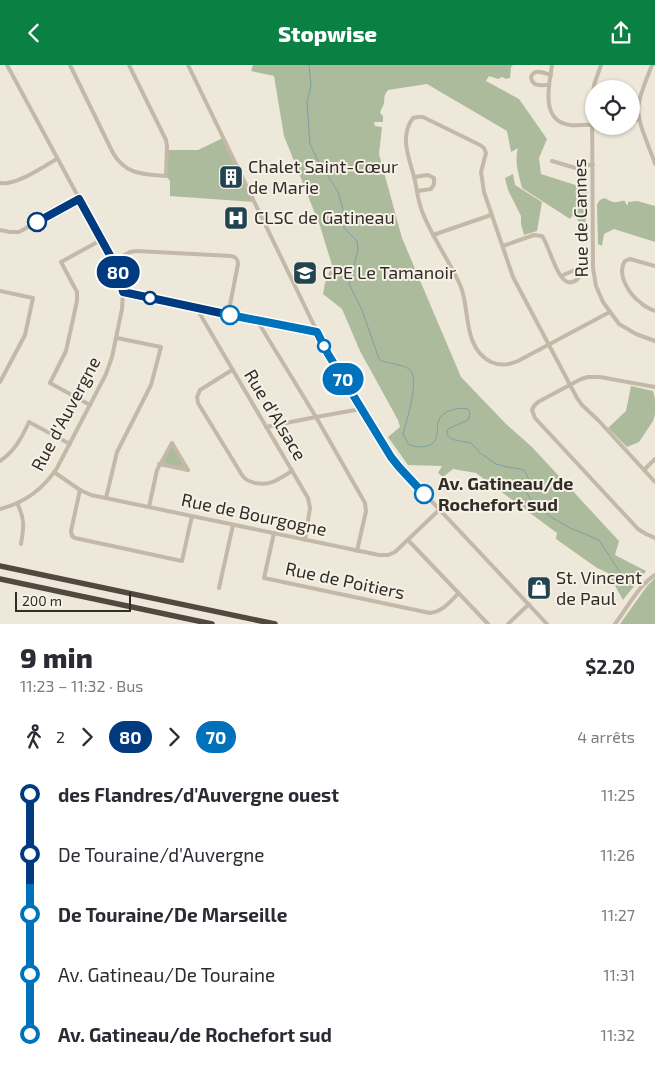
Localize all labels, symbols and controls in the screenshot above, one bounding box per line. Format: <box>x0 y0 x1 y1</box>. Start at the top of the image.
icon: back <box>20 19 48 47</box>
icon: share <box>607 19 635 47</box>
text: Stopwise <box>278 20 377 46</box>
map controls <box>585 80 640 135</box>
button: locate <box>585 80 640 135</box>
place label: Chalet Saint-Cœur de Marie <box>248 155 398 198</box>
street label: Rue de Cannes <box>568 158 592 278</box>
building icon: Chalet Saint-Cœur de Marie <box>218 164 244 190</box>
hospital icon: CLSC de Gatineau <box>223 205 249 231</box>
place label: CLSC de Gatineau <box>254 206 395 228</box>
unlabelled marker <box>27 212 47 232</box>
line badge: 80 <box>96 256 140 288</box>
school or university icon: CPE Le Tamanoir <box>292 260 318 286</box>
text: 80 <box>107 261 129 283</box>
place label: CPE Le Tamanoir <box>322 261 456 283</box>
unlabelled marker <box>143 291 157 305</box>
unlabelled marker <box>220 305 240 325</box>
unlabelled marker <box>317 339 331 353</box>
street label: Rue d'Auvergne <box>26 353 104 474</box>
line badge: 70 <box>320 363 366 395</box>
street label: Rue d'Alsace <box>240 365 312 464</box>
text: 70 <box>333 368 353 390</box>
place label: Av. Gatineau/de Rochefort sud <box>438 472 574 515</box>
marker: Av. Gatineau/de Rochefort sud <box>414 484 434 504</box>
street label: Rue de Bourgogne <box>179 488 329 540</box>
street label: Rue de Poitiers <box>283 557 407 603</box>
place label: St. Vincent de Paul <box>556 566 642 609</box>
shop icon: St. Vincent de Paul <box>526 575 552 601</box>
scale bar <box>15 589 131 612</box>
text: 200 m <box>22 592 62 609</box>
text: 9 min <box>20 640 93 674</box>
text: $2.20 <box>585 655 635 678</box>
text: 11:23 – 11:32 · Bus <box>20 676 144 695</box>
icon: walk <box>20 723 48 751</box>
icon: forward <box>73 723 101 751</box>
icon: forward <box>160 723 188 751</box>
text: 80 <box>119 726 142 748</box>
text: 70 <box>206 726 226 748</box>
text: 2 <box>56 727 65 746</box>
text: 4 arrêts <box>577 727 635 746</box>
text: des Flandres/d'Auvergne ouest <box>58 783 339 806</box>
text: 11:25 <box>601 785 635 804</box>
text: De Touraine/d'Auvergne <box>58 843 265 866</box>
text: 11:26 <box>600 845 635 864</box>
text: De Touraine/De Marseille <box>58 903 287 926</box>
text: 11:27 <box>601 905 635 924</box>
text: Av. Gatineau/De Touraine <box>58 963 275 986</box>
text: 11:31 <box>603 965 635 984</box>
text: Av. Gatineau/de Rochefort sud <box>58 1023 332 1046</box>
text: 11:32 <box>601 1025 635 1044</box>

